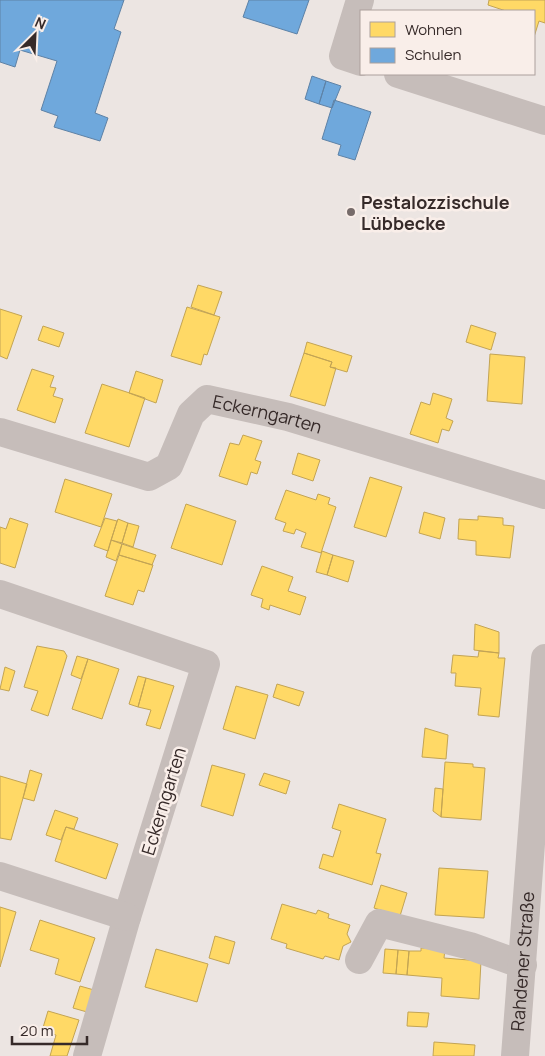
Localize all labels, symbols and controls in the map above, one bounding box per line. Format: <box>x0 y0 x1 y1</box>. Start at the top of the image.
north arrow <box>10 10 60 60</box>
legend <box>360 10 535 75</box>
text: N <box>32 12 49 33</box>
text: Wohnen <box>405 19 462 40</box>
text: Schulen <box>405 44 461 65</box>
place label: Pestalozzischule Lübbecke <box>361 190 510 235</box>
marker: Pestalozzischule Lübbecke <box>345 206 357 218</box>
street label: Eckerngarten <box>211 389 325 439</box>
street label: Eckerngarten <box>135 744 191 858</box>
street label: Rahdener Straße <box>505 891 539 1032</box>
scale bar <box>12 1014 88 1046</box>
text: 20 m <box>20 1020 53 1041</box>

